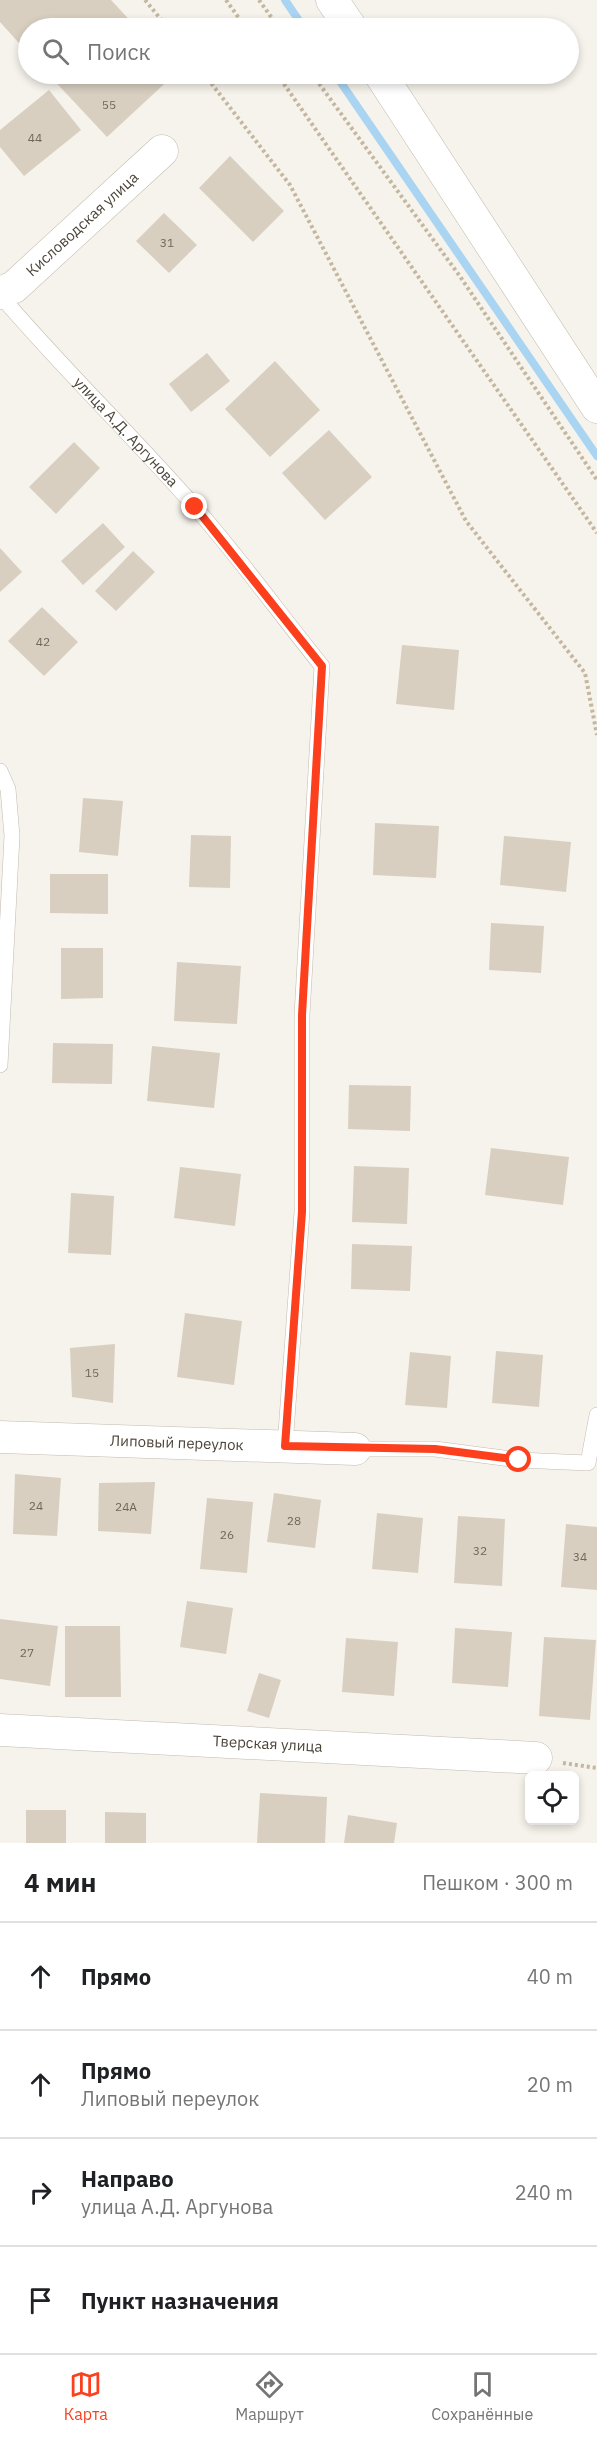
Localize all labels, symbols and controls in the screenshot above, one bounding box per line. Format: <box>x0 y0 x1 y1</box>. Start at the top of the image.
search box <box>18 18 579 84</box>
icon: search <box>39 35 72 68</box>
text: Поиск <box>87 37 151 66</box>
house number: 55 <box>102 97 116 112</box>
house number: 44 <box>28 130 42 145</box>
street label: Кисловодская улица <box>22 168 142 280</box>
house number: 31 <box>160 235 174 250</box>
street label: улица А.Д. Аргунова <box>70 373 182 491</box>
route end <box>181 493 207 519</box>
house number: 42 <box>36 634 50 649</box>
house number: 15 <box>85 1365 99 1380</box>
street label: Липовый переулок <box>110 1431 244 1454</box>
route start <box>505 1446 531 1472</box>
house number: 24 <box>29 1498 43 1513</box>
house number: 24А <box>115 1499 137 1514</box>
house number: 28 <box>287 1513 301 1528</box>
house number: 26 <box>220 1527 234 1542</box>
house number: 32 <box>473 1543 487 1558</box>
house number: 34 <box>573 1549 587 1564</box>
house number: 27 <box>20 1645 34 1660</box>
street label: Тверская улица <box>212 1731 323 1756</box>
map controls <box>525 1771 579 1825</box>
button: locate <box>525 1771 579 1825</box>
text: 4 мин <box>24 1865 96 1899</box>
text: Пешком · 300 m <box>422 1869 573 1896</box>
icon: ahead <box>24 1960 57 1993</box>
text: Прямо <box>81 1962 151 1991</box>
text: 40 m <box>527 1963 573 1990</box>
text: Прямо <box>81 2056 151 2085</box>
icon: ahead <box>24 2068 57 2101</box>
text: 20 m <box>527 2071 573 2098</box>
text: Липовый переулок <box>81 2085 259 2112</box>
text: Направо <box>81 2164 174 2193</box>
icon: right <box>24 2176 57 2209</box>
text: 240 m <box>515 2179 573 2206</box>
text: улица А.Д. Аргунова <box>81 2193 273 2220</box>
icon: arrive <box>24 2284 57 2317</box>
text: Пункт назначения <box>81 2286 279 2315</box>
tab: Карта <box>64 2368 108 2424</box>
tab: Маршрут <box>235 2368 304 2424</box>
tab: Сохранённые <box>431 2368 533 2424</box>

